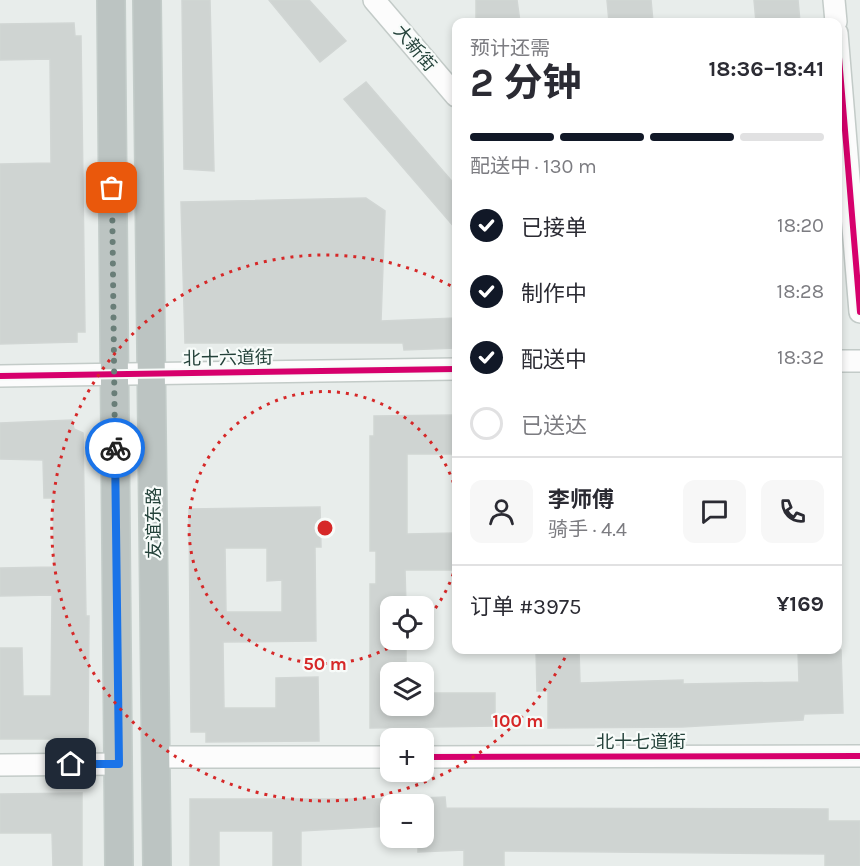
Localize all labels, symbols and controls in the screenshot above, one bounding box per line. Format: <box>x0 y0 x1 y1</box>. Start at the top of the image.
street label: 大新街 <box>389 20 441 76</box>
text: 预计还需 <box>470 37 550 60</box>
text: 18:36–18:41 <box>708 56 824 82</box>
text: 2 分钟 <box>470 60 581 106</box>
text: 配送中 · 130 m <box>470 155 597 178</box>
pin <box>86 162 137 213</box>
icon: bag <box>95 171 128 204</box>
icon: check <box>470 209 503 242</box>
text: 18:20 <box>777 214 824 237</box>
text: 已接单 <box>521 215 587 241</box>
icon: check <box>470 275 503 308</box>
text: 18:28 <box>777 280 824 303</box>
text: 制作中 <box>521 281 587 307</box>
icon: check <box>470 341 503 374</box>
street label: 北十六道街 <box>183 346 273 370</box>
text: 18:32 <box>777 346 824 369</box>
text: 配送中 <box>521 347 587 373</box>
text: 已送达 <box>521 413 587 439</box>
courier <box>85 418 145 478</box>
icon: bike <box>99 432 132 465</box>
button: person <box>470 480 533 543</box>
button: chat <box>683 480 746 543</box>
button: phone <box>761 480 824 543</box>
street label: 友谊东路 <box>143 487 165 559</box>
text: 李师傅 <box>548 487 614 513</box>
centre of rings <box>315 518 335 538</box>
text: 骑手 · 4.4 <box>548 518 627 541</box>
text: ¥169 <box>776 591 824 617</box>
text: 订单 #3975 <box>470 594 582 620</box>
map controls <box>380 596 434 848</box>
button: locate <box>380 596 434 650</box>
text: 50 m <box>303 653 347 675</box>
button: layers <box>380 662 434 716</box>
text: 100 m <box>493 710 543 732</box>
button: + <box>380 728 434 782</box>
street label: 北十七道街 <box>596 731 686 753</box>
pin <box>45 738 96 789</box>
icon: home <box>54 747 87 780</box>
button: − <box>380 794 434 848</box>

